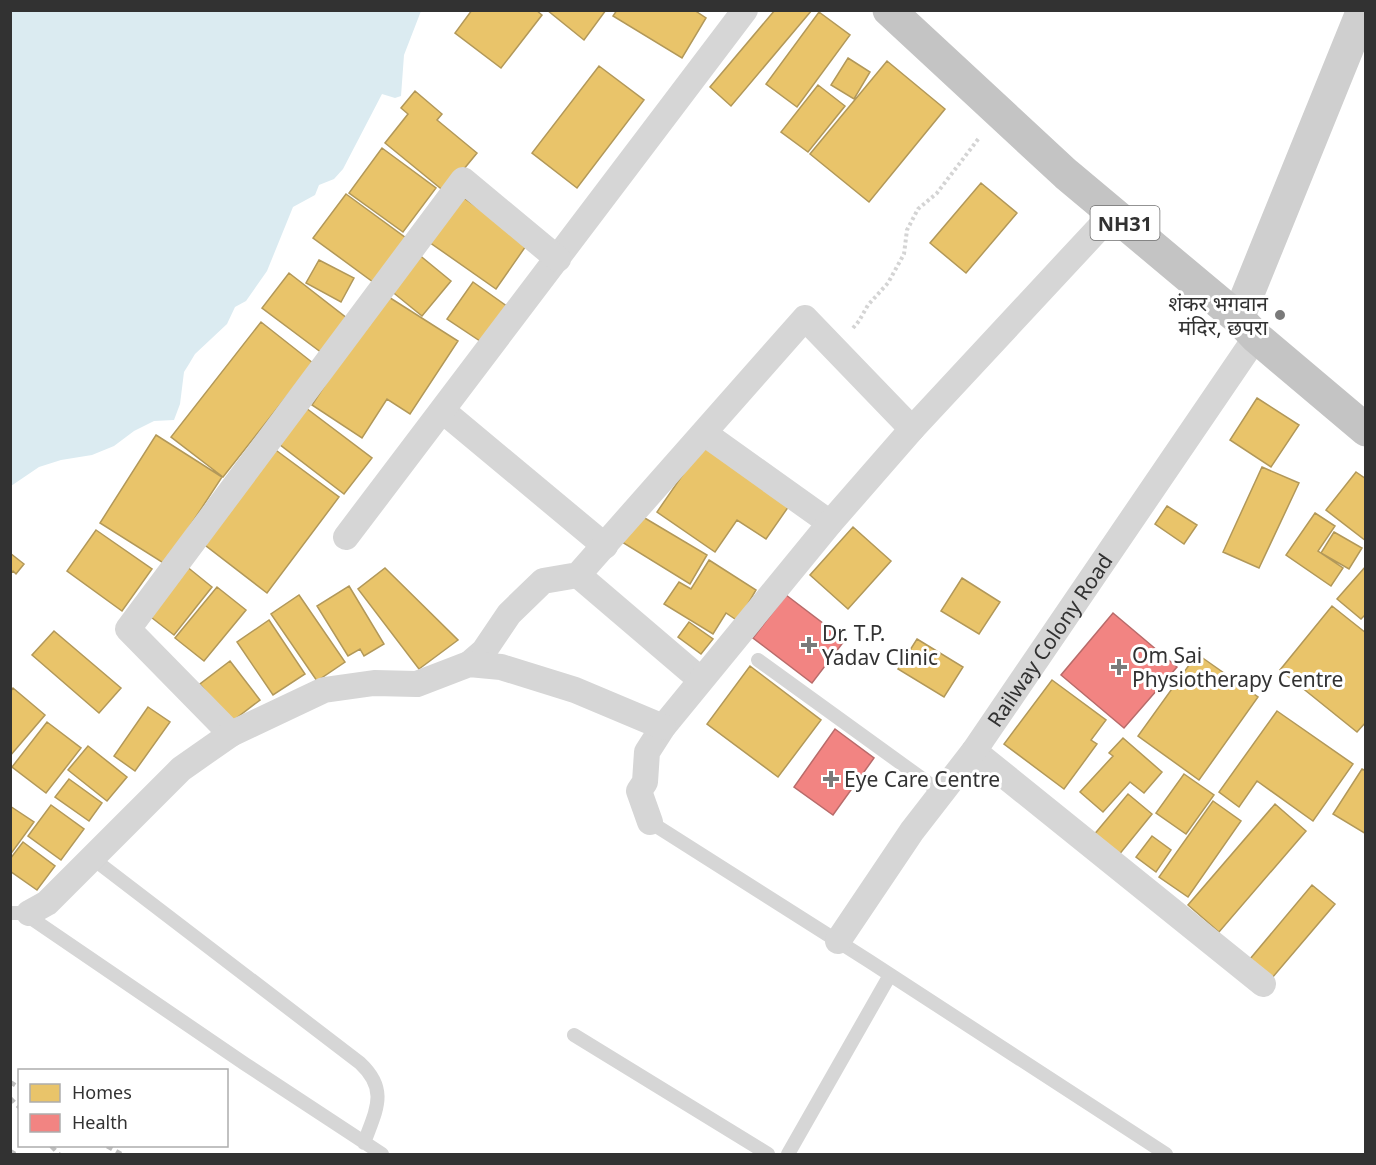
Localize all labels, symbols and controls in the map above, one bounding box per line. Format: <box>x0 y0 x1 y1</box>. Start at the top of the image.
road number: NH31 <box>1090 206 1160 240</box>
place label: शंकर भगवान मंदिर, छपरा <box>1168 289 1269 341</box>
marker: शंकर भगवान मंदिर, छपरा <box>1273 308 1287 322</box>
street label: Railway Colony Road <box>981 548 1119 732</box>
place label: Dr. T.P. Yadav Clinic <box>822 619 938 671</box>
marker: Dr. T.P. Yadav Clinic <box>800 636 818 654</box>
place label: Om Sai Physiotherapy Centre <box>1132 641 1343 693</box>
marker: Om Sai Physiotherapy Centre <box>1110 658 1128 676</box>
place label: Eye Care Centre <box>844 765 1000 793</box>
marker: Eye Care Centre <box>822 770 840 788</box>
legend <box>18 1069 228 1147</box>
text: Homes <box>72 1080 132 1104</box>
text: Health <box>72 1110 128 1134</box>

